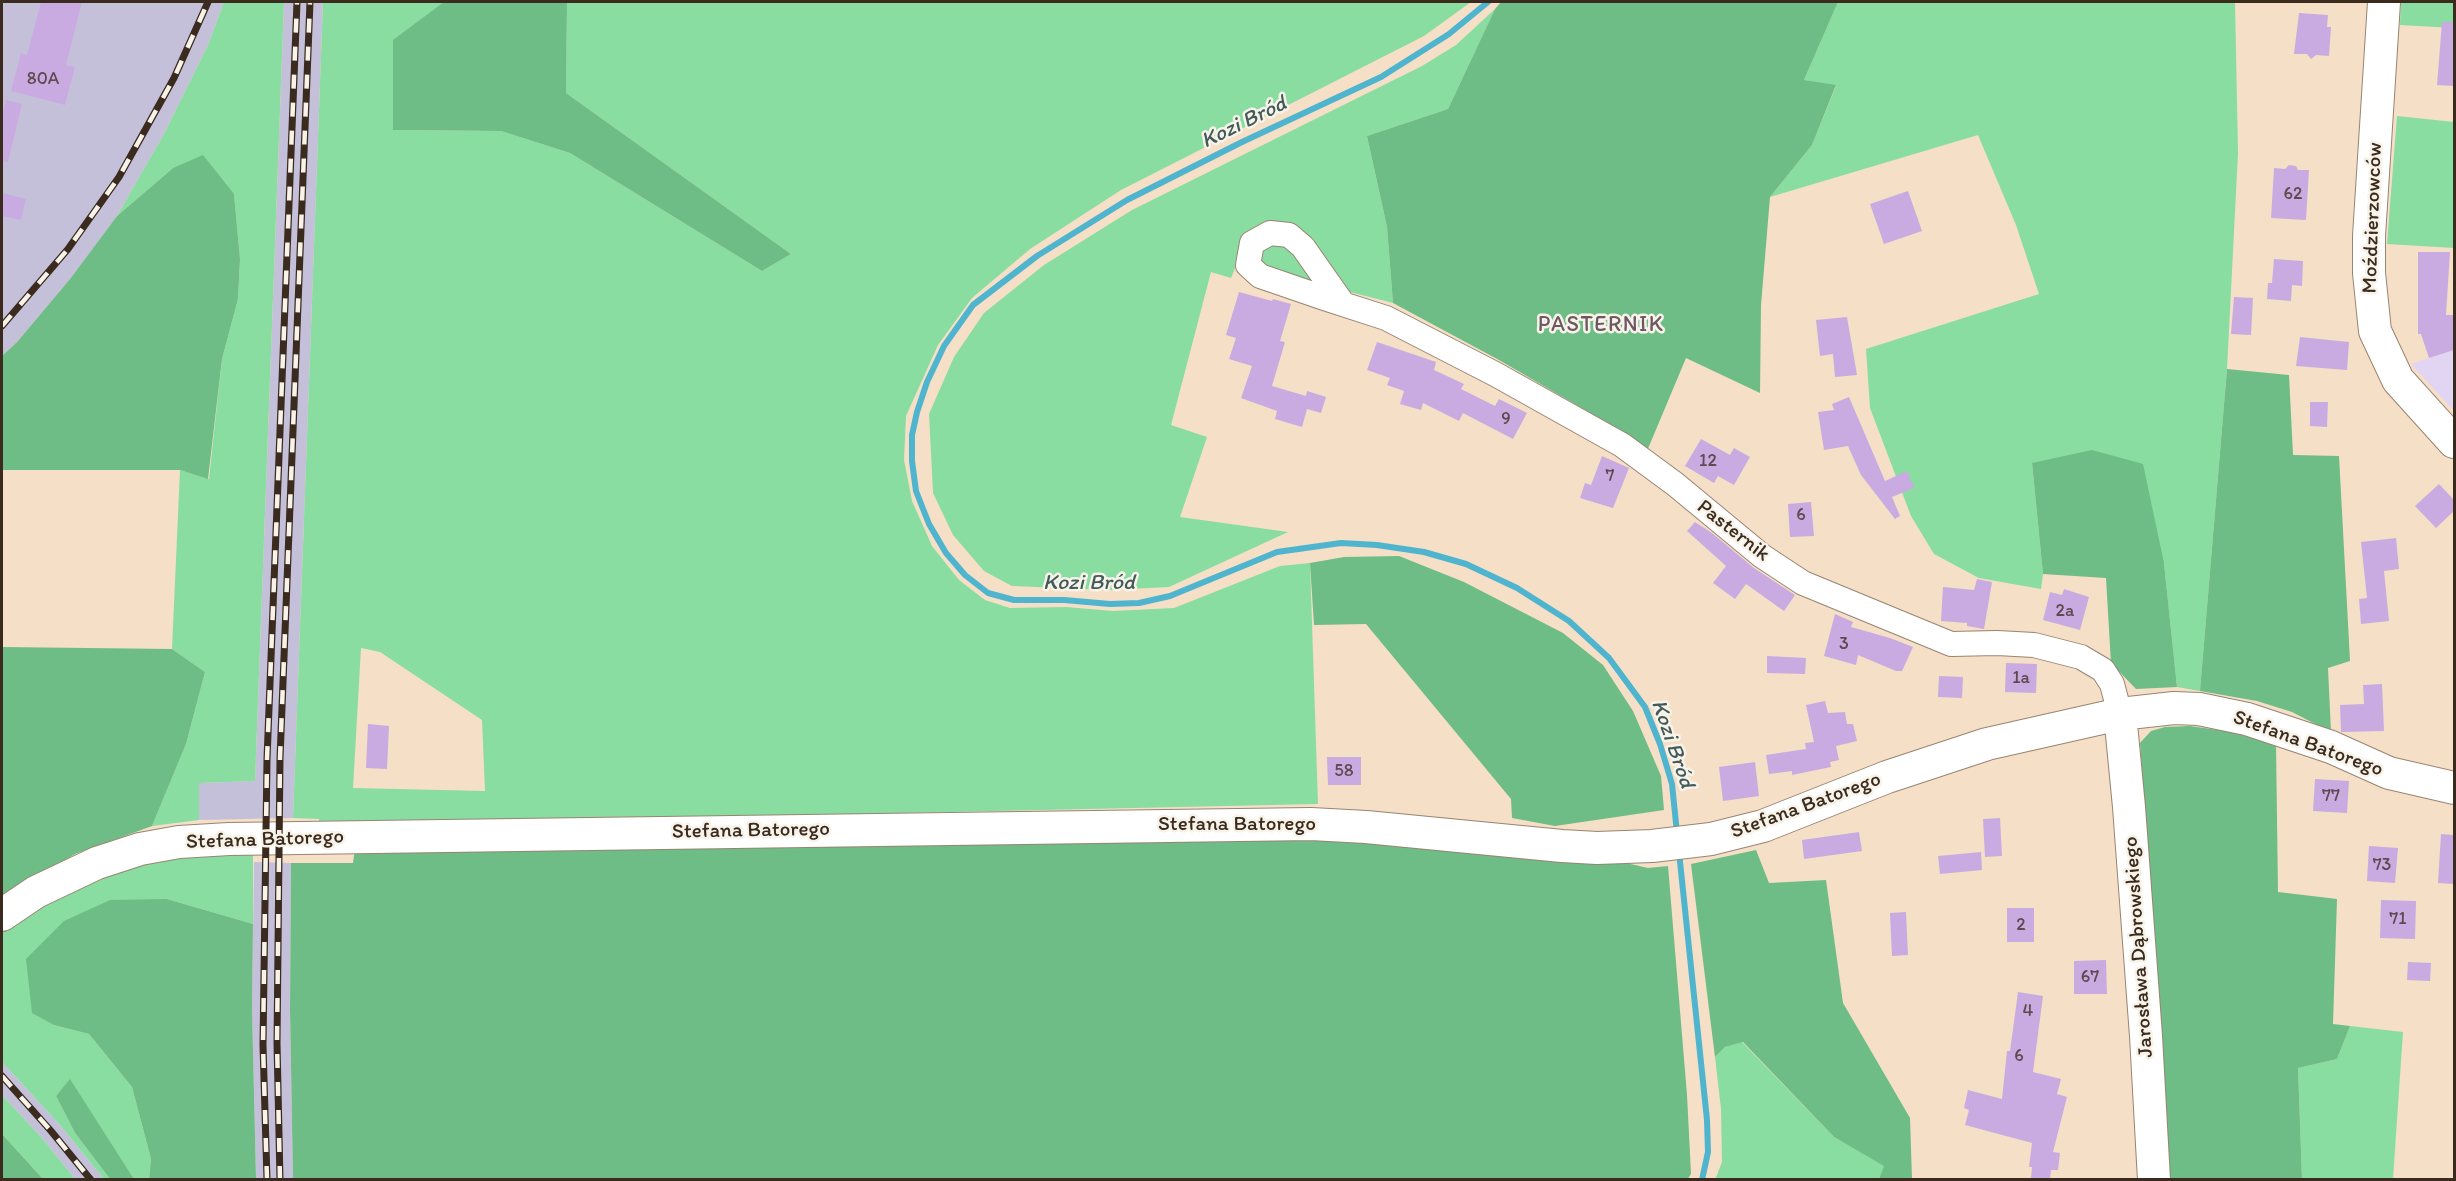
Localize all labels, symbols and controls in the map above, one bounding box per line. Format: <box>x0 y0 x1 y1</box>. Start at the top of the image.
house number: 80A <box>27 68 59 90</box>
water label: Kozi Bród <box>1197 91 1291 155</box>
street label: Moździerzowców <box>2358 142 2388 294</box>
house number: 62 <box>2284 183 2302 205</box>
district label: PASTERNIK <box>1538 312 1664 338</box>
house number: 9 <box>1501 408 1511 430</box>
house number: 12 <box>1699 450 1717 472</box>
house number: 7 <box>1606 465 1614 487</box>
street label: Pasternik <box>1691 495 1775 567</box>
house number: 6 <box>1796 504 1806 526</box>
water label: Kozi Bród <box>1043 570 1135 596</box>
house number: 2a <box>2056 600 2074 622</box>
house number: 3 <box>1839 633 1849 655</box>
house number: 1a <box>2012 667 2030 689</box>
water label: Kozi Bród <box>1645 696 1699 792</box>
street label: Stefana Batorego <box>2229 705 2387 783</box>
house number: 58 <box>1334 760 1354 782</box>
street label: Stefana Batorego <box>1727 767 1885 845</box>
house number: 77 <box>2322 785 2340 807</box>
street label: Stefana Batorego <box>1158 812 1316 838</box>
street label: Stefana Batorego <box>672 817 830 845</box>
street label: Stefana Batorego <box>186 825 344 855</box>
street label: Jarosława Dąbrowskiego <box>2119 836 2159 1058</box>
house number: 73 <box>2373 854 2391 876</box>
house number: 71 <box>2389 908 2407 930</box>
house number: 2 <box>2016 914 2026 936</box>
house number: 67 <box>2081 966 2099 988</box>
house number: 4 <box>2023 1000 2033 1022</box>
house number: 6 <box>2014 1045 2024 1067</box>

